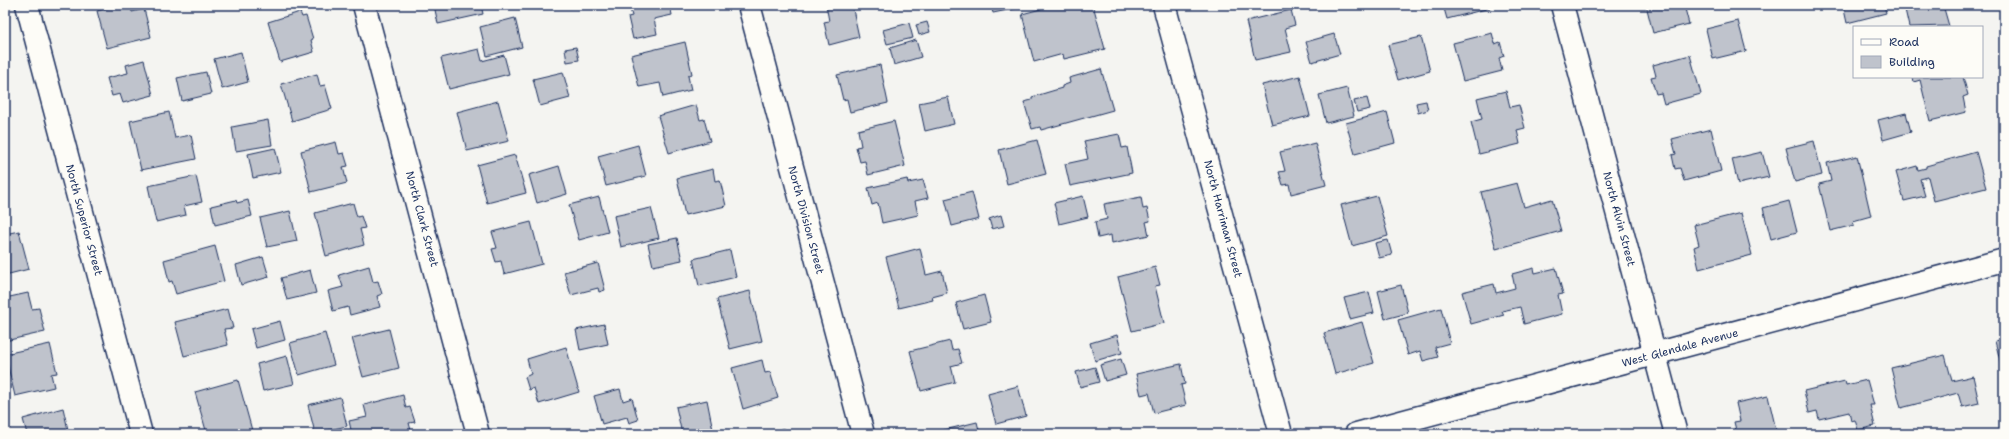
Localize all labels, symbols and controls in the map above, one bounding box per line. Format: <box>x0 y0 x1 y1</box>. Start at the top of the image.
legend <box>1853 26 1983 78</box>
text: Road <box>1889 34 1920 50</box>
text: Building <box>1889 54 1935 70</box>
street label: North Harriman Street <box>1200 158 1246 280</box>
street label: North Superior Street <box>62 163 106 278</box>
street label: North Division Street <box>784 164 828 276</box>
street label: North Clark Street <box>402 169 442 269</box>
street label: North Alvin Street <box>1599 170 1639 268</box>
street label: West Glendale Avenue <box>1620 325 1740 371</box>

